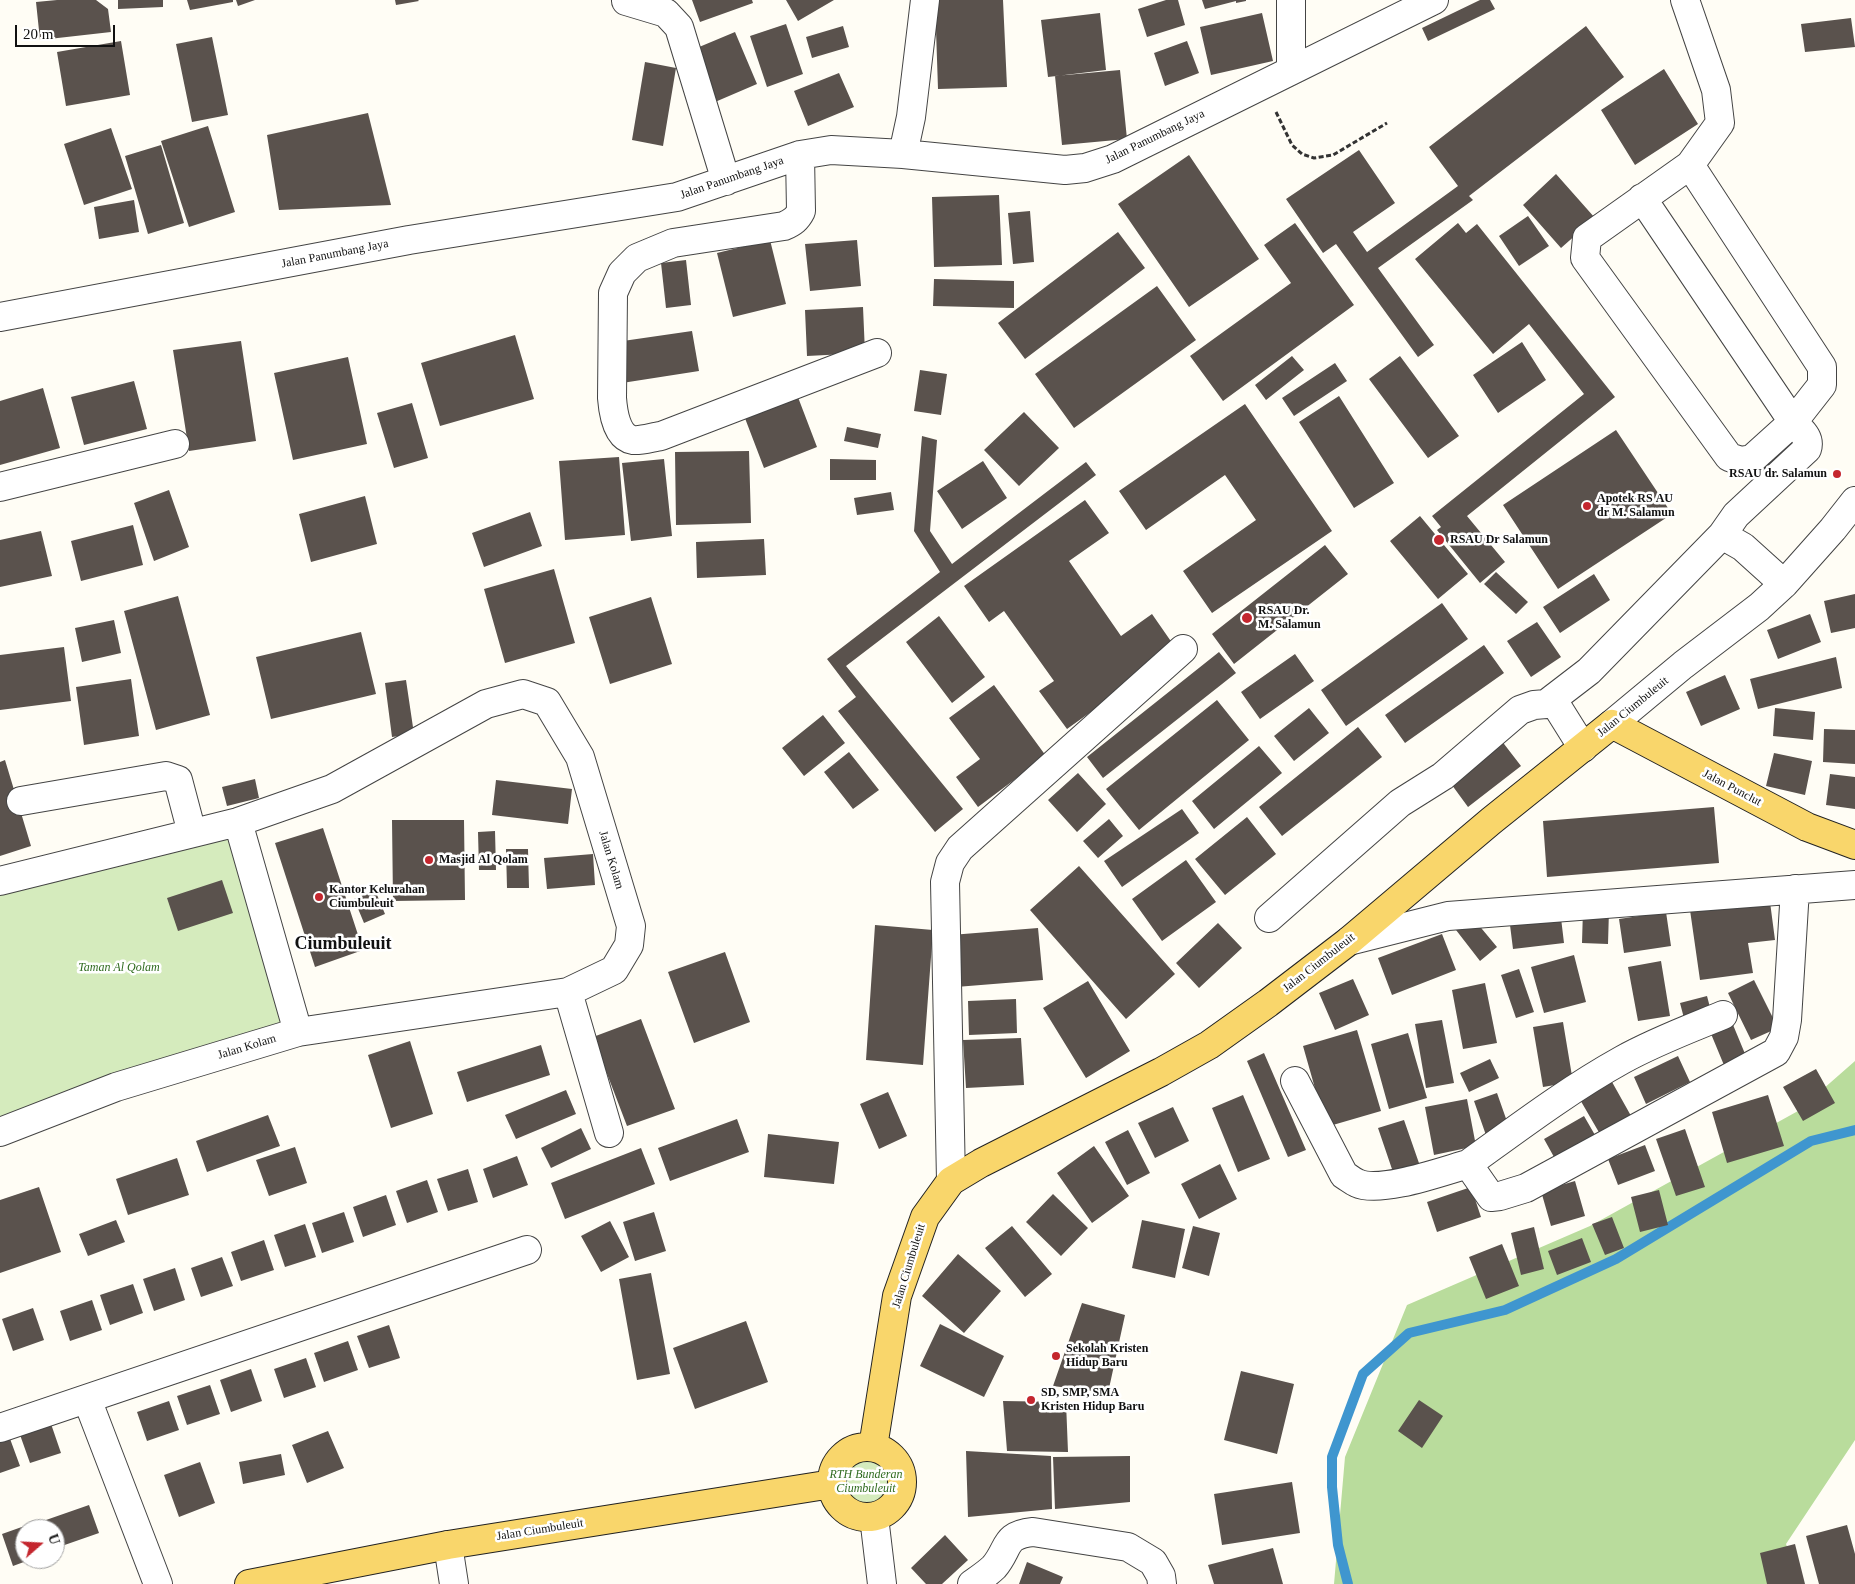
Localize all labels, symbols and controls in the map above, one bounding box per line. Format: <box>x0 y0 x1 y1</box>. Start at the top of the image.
scale bar <box>18 15 118 47</box>
text: 20 m <box>23 26 53 42</box>
street label: Jalan Panumbang Jaya <box>1103 107 1207 167</box>
street label: Jalan Panumbang Jaya <box>678 154 786 202</box>
street label: Jalan Panumbang Jaya <box>280 237 390 271</box>
place label: RSAU dr. Salamun <box>1729 467 1827 481</box>
marker: RSAU dr. Salamun <box>1831 468 1843 480</box>
place label: Apotek RS AU dr M. Salamun <box>1597 492 1675 520</box>
marker: Apotek RS AU dr M. Salamun <box>1581 500 1593 512</box>
marker: RSAU Dr Salamun <box>1432 533 1446 547</box>
place label: RSAU Dr Salamun <box>1450 533 1548 547</box>
place label: RSAU Dr. M. Salamun <box>1258 604 1321 632</box>
marker: RSAU Dr. M. Salamun <box>1240 611 1254 625</box>
street label: Jalan Ciumbuleuit <box>1594 674 1672 740</box>
street label: Jalan Punclut <box>1700 767 1764 809</box>
street label: Jalan Kolam <box>595 829 627 891</box>
place label: Masjid Al Qolam <box>439 853 528 867</box>
marker: Masjid Al Qolam <box>423 854 435 866</box>
place label: Kantor Kelurahan Ciumbuleuit <box>329 883 425 911</box>
marker: Kantor Kelurahan Ciumbuleuit <box>313 891 325 903</box>
street label: Jalan Ciumbuleuit <box>1280 930 1358 996</box>
district label: Ciumbuleuit <box>294 933 392 955</box>
park label: Taman Al Qolam <box>78 961 160 975</box>
street label: Jalan Kolam <box>216 1031 278 1063</box>
street label: Jalan Ciumbuleuit <box>889 1222 929 1310</box>
place label: Sekolah Kristen Hidup Baru <box>1066 1342 1148 1370</box>
marker: Sekolah Kristen Hidup Baru <box>1050 1350 1062 1362</box>
place label: SD, SMP, SMA Kristen Hidup Baru <box>1041 1386 1144 1414</box>
marker: SD, SMP, SMA Kristen Hidup Baru <box>1025 1394 1037 1406</box>
park label: RTH Bunderan Ciumbuleuit <box>830 1468 902 1496</box>
street label: Jalan Ciumbuleuit <box>496 1516 584 1544</box>
north arrow <box>15 1519 65 1569</box>
text: U <box>45 1532 62 1547</box>

